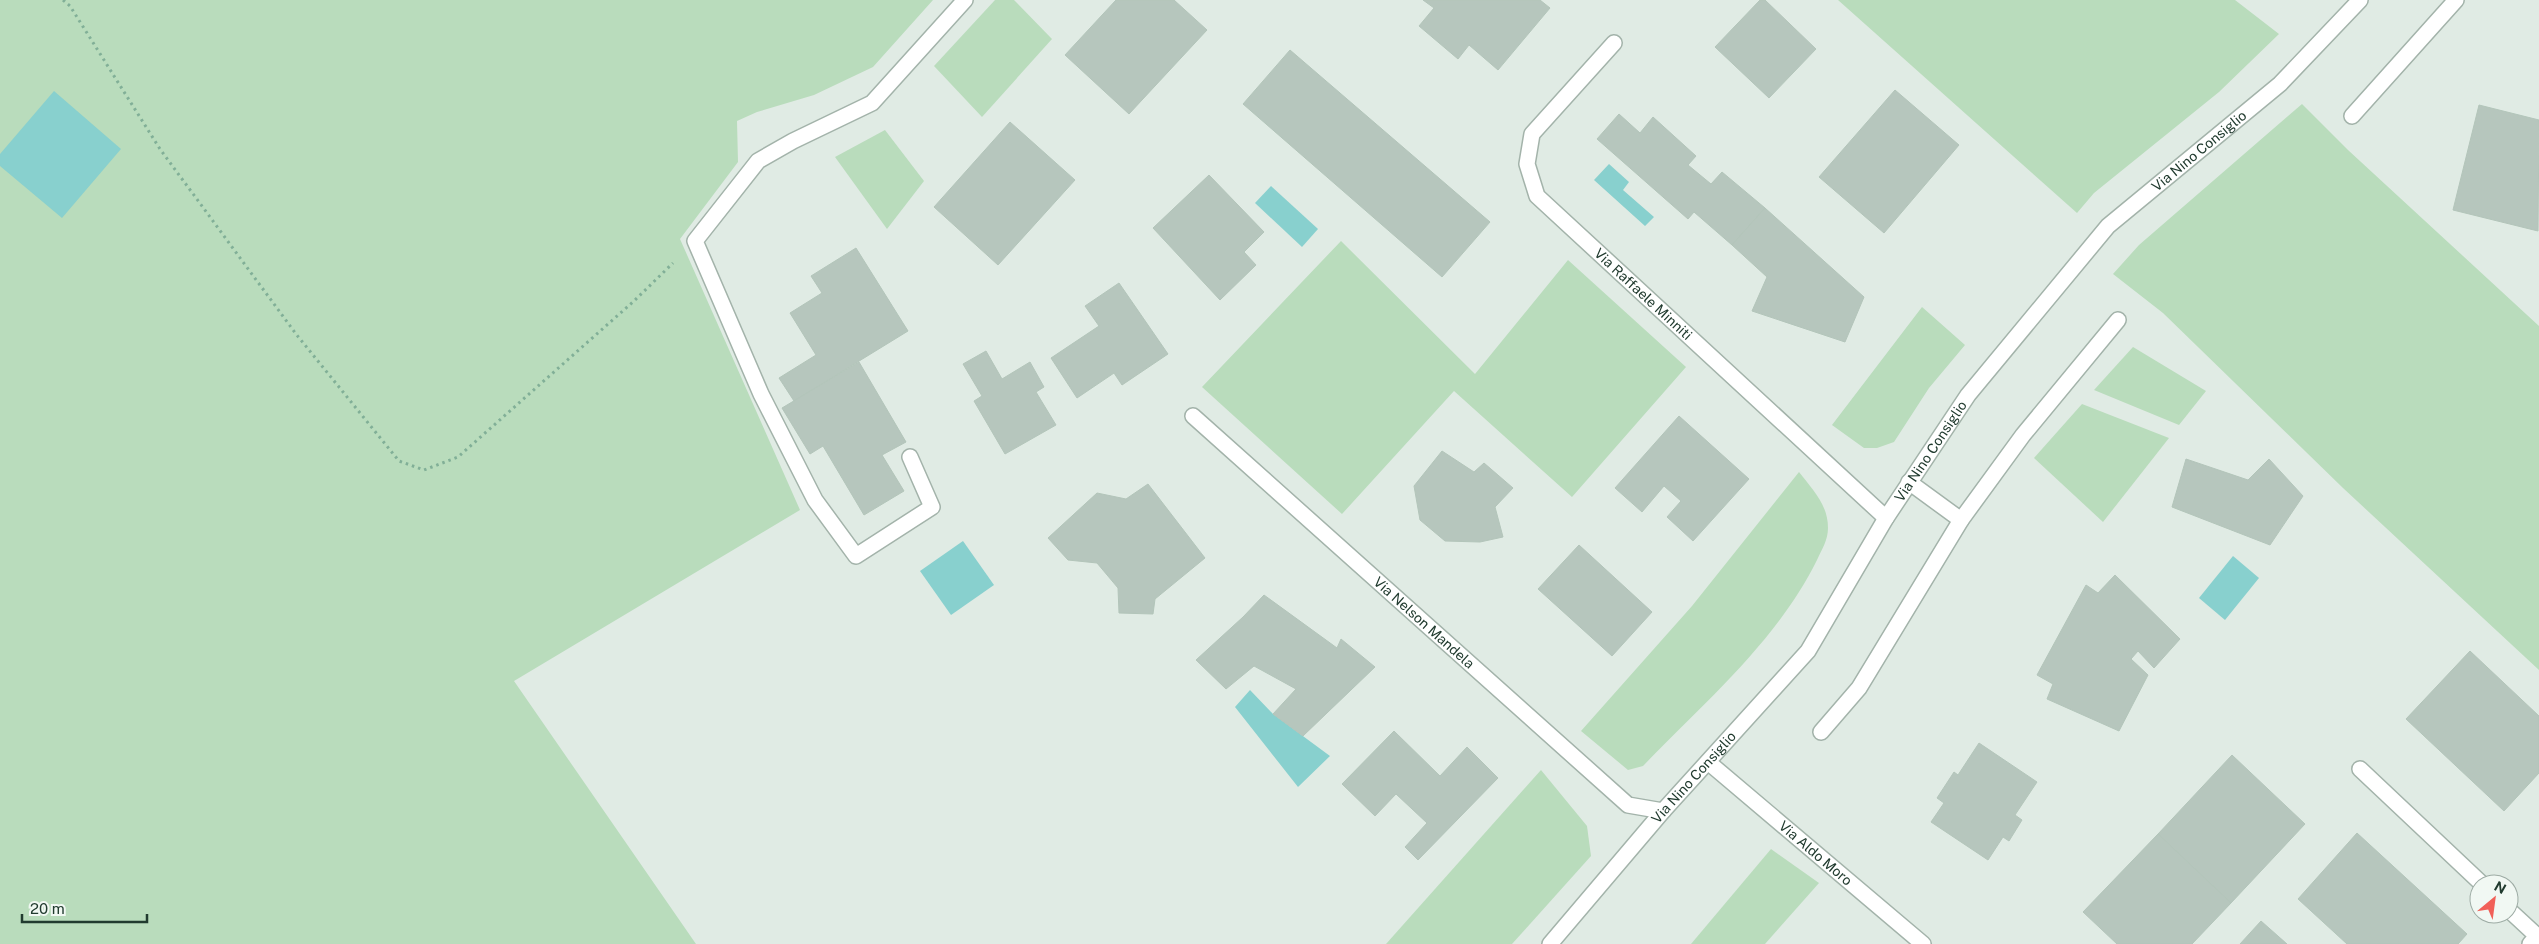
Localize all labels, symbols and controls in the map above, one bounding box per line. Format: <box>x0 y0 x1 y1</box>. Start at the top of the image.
street label: Via Nino Consiglio <box>2149 107 2250 195</box>
street label: Via Raffaele Minniti <box>1591 245 1695 343</box>
street label: Via Nino Consiglio <box>1891 398 1970 505</box>
street label: Via Nelson Mandela <box>1371 574 1478 672</box>
street label: Via Nino Consiglio <box>1648 728 1739 826</box>
street label: Via Aldo Moro <box>1776 818 1856 889</box>
north arrow <box>2469 874 2519 924</box>
text: N <box>2492 878 2509 897</box>
scale bar <box>22 892 148 924</box>
text: 20 m <box>30 900 65 917</box>

